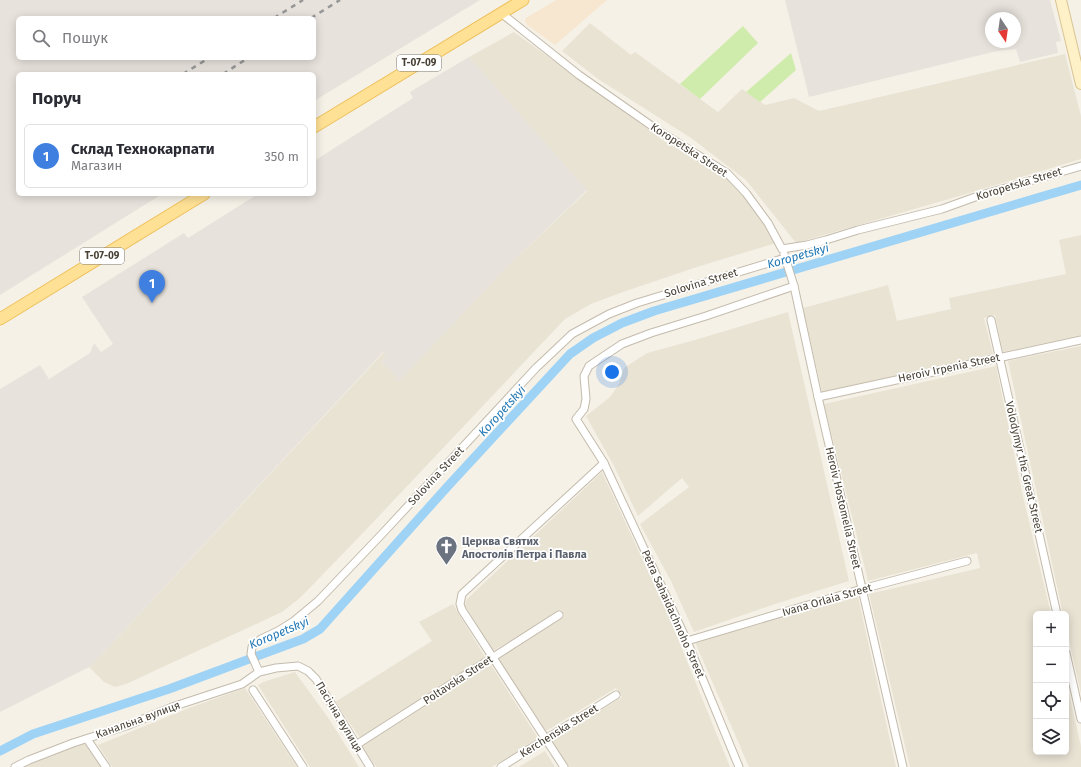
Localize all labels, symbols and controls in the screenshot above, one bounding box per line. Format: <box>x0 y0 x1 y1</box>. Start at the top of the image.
north arrow <box>985 12 1021 48</box>
search box <box>16 16 316 60</box>
icon: search <box>30 27 52 49</box>
text: Пошук <box>62 29 108 47</box>
road number: Т-07-09 <box>397 55 441 71</box>
text: Поруч <box>32 88 81 109</box>
street label: Koropetska Street <box>648 120 730 180</box>
text: Склад Технокарпати <box>71 140 215 158</box>
text: 1 <box>43 149 49 164</box>
text: 350 m <box>264 149 299 164</box>
text: Магазин <box>71 158 122 173</box>
street label: Koropetska Street <box>975 165 1063 203</box>
water label: Koropetskyi <box>766 240 831 271</box>
road number: Т-07-09 <box>80 248 124 264</box>
street label: Solovina Street <box>663 266 739 300</box>
pin: 1 <box>139 270 165 303</box>
street label: Heroiv Irpenia Street <box>897 351 1001 385</box>
your location <box>602 362 622 382</box>
water label: Koropetskyi <box>476 382 529 439</box>
street label: Volodymyr the Great Street <box>1003 400 1045 534</box>
street label: Solovina Street <box>405 444 467 508</box>
street label: Heroiv Hostomelia Street <box>823 446 863 570</box>
church icon: Церква Святих Апостолів Петра і Павла <box>434 534 460 567</box>
place label: Церква Святих Апостолів Петра і Павла <box>461 535 587 561</box>
street label: Petra Sahaidachnoho Street <box>639 548 707 680</box>
street label: Ivana Orlaia Street <box>781 581 873 619</box>
map controls <box>1033 611 1069 755</box>
button: + <box>1033 611 1069 647</box>
water label: Koropetskyi <box>247 614 312 652</box>
button: − <box>1033 647 1069 683</box>
street label: Poltavska Street <box>421 653 495 707</box>
street label: Пасічна вулиця <box>313 679 365 755</box>
button: locate <box>1033 683 1069 719</box>
street label: Канальна вулиця <box>94 699 182 741</box>
street label: Kerchenska Street <box>518 702 601 760</box>
button: layers <box>1033 719 1069 755</box>

